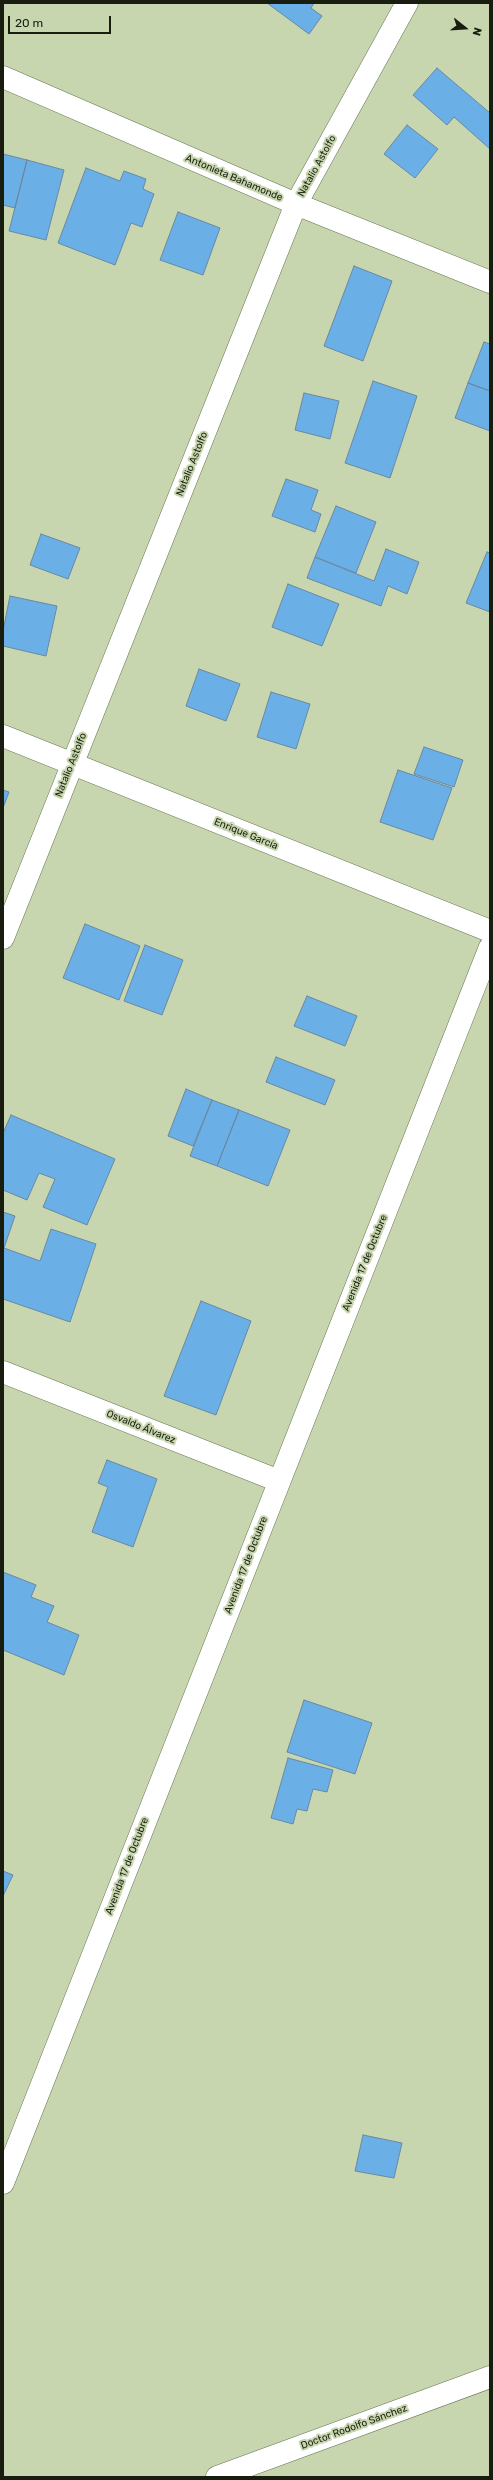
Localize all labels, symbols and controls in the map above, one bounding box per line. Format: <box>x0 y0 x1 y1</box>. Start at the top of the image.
scale bar <box>10 8 113 34</box>
north arrow <box>445 8 485 48</box>
text: 20 m <box>15 16 43 30</box>
text: N <box>470 26 484 37</box>
street label: Natalio Astolfo <box>295 133 339 199</box>
street label: Antonieta Bahamonde <box>184 152 284 204</box>
street label: Natalio Astolfo <box>174 430 210 498</box>
street label: Natalio Astolfo <box>53 731 89 799</box>
street label: Enrique García <box>212 816 280 852</box>
street label: Avenida 17 de Octubre <box>340 1213 390 1313</box>
street label: Osvaldo Álvarez <box>105 1408 177 1446</box>
street label: Avenida 17 de Octubre <box>222 1515 270 1615</box>
street label: Avenida 17 de Octubre <box>103 1816 151 1916</box>
street label: Doctor Rodolfo Sánchez <box>299 2402 409 2452</box>

